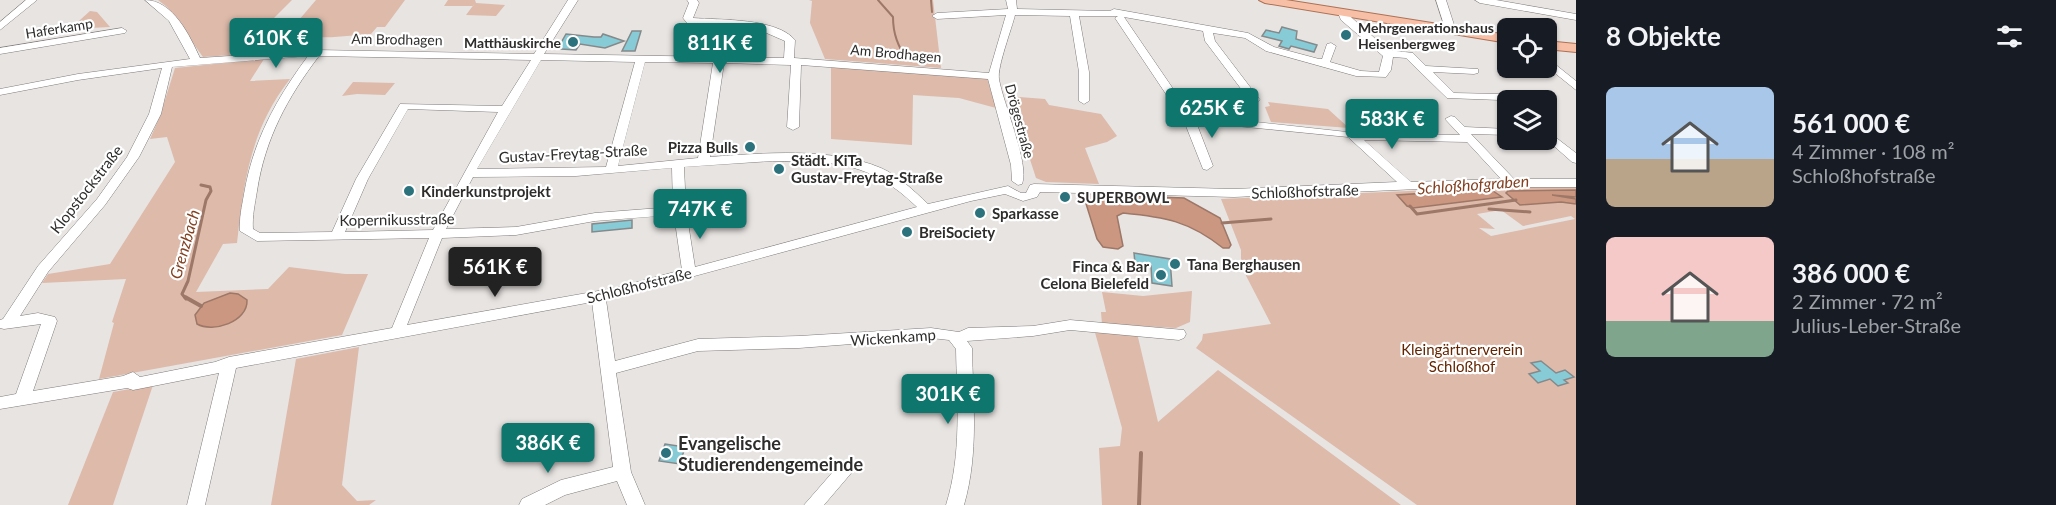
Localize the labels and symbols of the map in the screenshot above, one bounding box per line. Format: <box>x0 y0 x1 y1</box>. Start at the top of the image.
street label: Haferkamp <box>24 14 94 42</box>
pin: 610K € <box>227 18 325 69</box>
place label: Mehrgenerationshaus Heisenbergweg <box>1358 19 1494 52</box>
pin: 811K € <box>671 23 769 74</box>
marker: Mehrgenerationshaus Heisenbergweg <box>1339 28 1353 42</box>
street label: Am Brodhagen <box>351 30 443 48</box>
place label: Matthäuskirche <box>464 34 562 51</box>
marker: Matthäuskirche <box>566 35 580 49</box>
street label: Am Brodhagen <box>850 41 942 65</box>
street label: Drögestraße <box>1002 82 1038 160</box>
pin: 625K € <box>1163 88 1261 139</box>
pin: 583K € <box>1343 99 1441 150</box>
place label: Pizza Bulls <box>668 138 738 156</box>
street label: Gustav-Freytag-Straße <box>498 140 648 166</box>
marker: Pizza Bulls <box>743 140 757 154</box>
street label: Klopstockstraße <box>46 141 126 237</box>
place label: Städt. KiTa Gustav-Freytag-Straße <box>791 151 943 186</box>
marker: Städt. KiTa Gustav-Freytag-Straße <box>772 162 786 176</box>
water label: Schloßhofgraben <box>1416 171 1530 197</box>
street label: Schloßhofstraße <box>1251 180 1359 202</box>
place label: Kinderkunstprojekt <box>421 182 551 200</box>
marker: Kinderkunstprojekt <box>402 184 416 198</box>
place label: SUPERBOWL <box>1077 188 1169 206</box>
pin: 747K € <box>651 189 749 240</box>
marker: SUPERBOWL <box>1058 190 1072 204</box>
place label: Sparkasse <box>992 204 1059 222</box>
marker: Sparkasse <box>973 206 987 220</box>
water label: Grenzbach <box>165 207 203 281</box>
street label: Kopernikusstraße <box>339 209 455 229</box>
place label: BreiSociety <box>919 223 995 241</box>
marker: BreiSociety <box>900 225 914 239</box>
pin: 561K € <box>446 247 544 298</box>
place label: Tana Berghausen <box>1187 255 1300 273</box>
place label: Finca & Bar Celona Bielefeld <box>1041 257 1149 292</box>
marker: Tana Berghausen <box>1168 257 1182 271</box>
street label: Schloßhofstraße <box>585 263 693 307</box>
marker: Finca & Bar Celona Bielefeld <box>1154 268 1168 282</box>
street label: Wickenkamp <box>850 325 936 349</box>
park label: Kleingärtnerverein Schloßhof <box>1401 340 1523 375</box>
pin: 301K € <box>899 374 997 425</box>
pin: 386K € <box>499 423 597 474</box>
place label: Evangelische Studierendengemeinde <box>678 432 864 475</box>
marker: Evangelische Studierendengemeinde <box>659 446 673 460</box>

